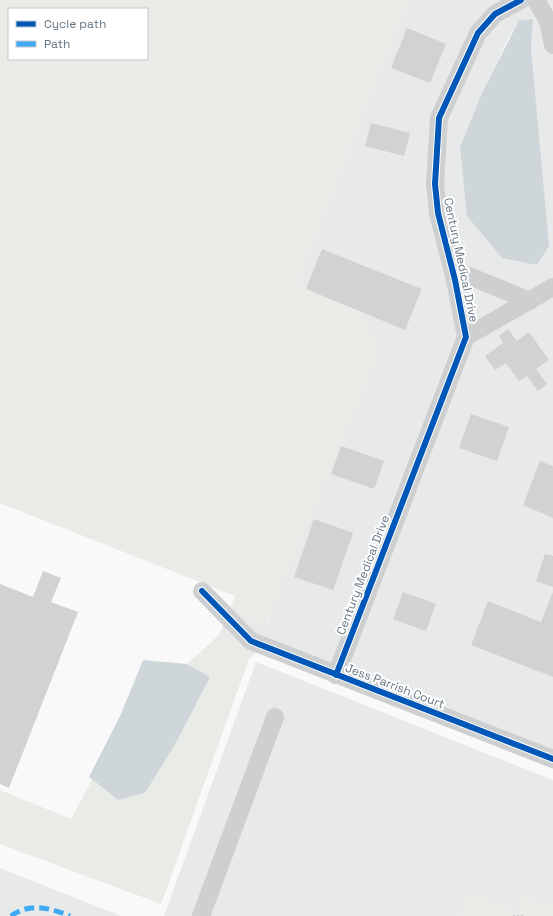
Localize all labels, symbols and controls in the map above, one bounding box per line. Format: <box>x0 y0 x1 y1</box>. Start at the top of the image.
legend <box>8 8 148 60</box>
text: Cycle path <box>44 16 106 32</box>
text: Path <box>44 36 70 52</box>
street label: Century Medical Drive <box>440 196 482 324</box>
street label: Century Medical Drive <box>333 513 393 637</box>
street label: Jess Parrish Court <box>343 660 447 712</box>

